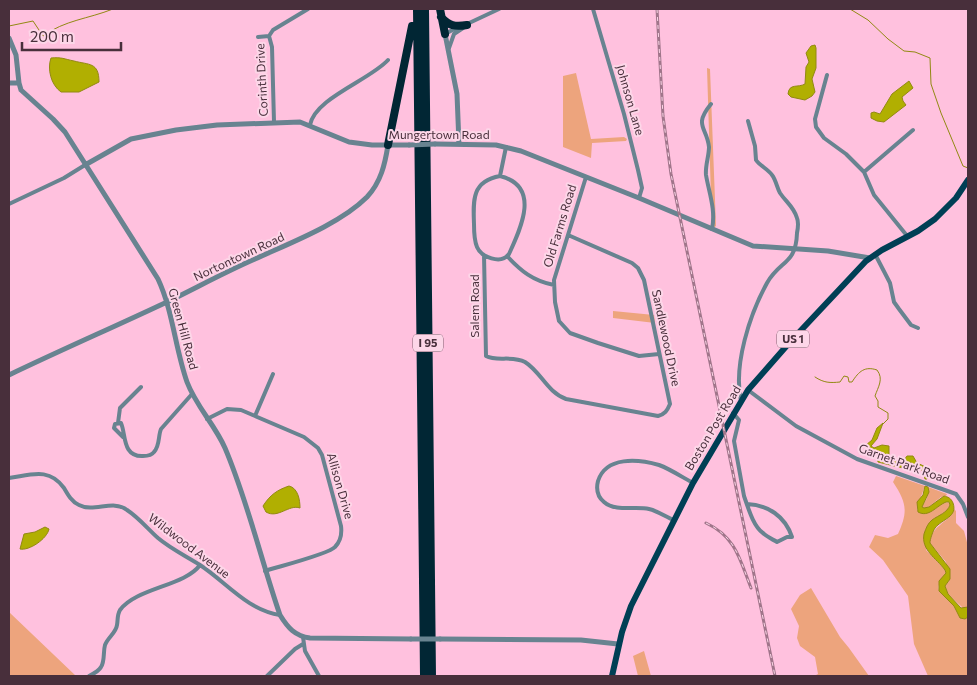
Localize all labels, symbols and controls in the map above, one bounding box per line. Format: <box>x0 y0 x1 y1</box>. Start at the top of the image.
scale bar <box>22 20 121 52</box>
text: 200 m <box>30 27 74 45</box>
street label: Corinth Drive <box>252 43 270 117</box>
street label: Johnson Lane <box>613 63 648 137</box>
street label: Mungertown Road <box>388 127 490 141</box>
street label: Old Farms Road <box>540 182 578 269</box>
street label: Nortontown Road <box>191 229 286 283</box>
street label: Salem Road <box>467 274 481 338</box>
street label: Green Hill Road <box>166 286 202 371</box>
street label: Sandlewood Drive <box>650 288 684 387</box>
road number: US 1 <box>777 330 809 348</box>
road number: I 95 <box>413 334 443 352</box>
street label: Boston Post Road <box>681 382 743 472</box>
street label: Garnet Park Road <box>857 440 952 486</box>
street label: Allison Drive <box>325 451 357 520</box>
street label: Wildwood Avenue <box>146 510 233 580</box>

